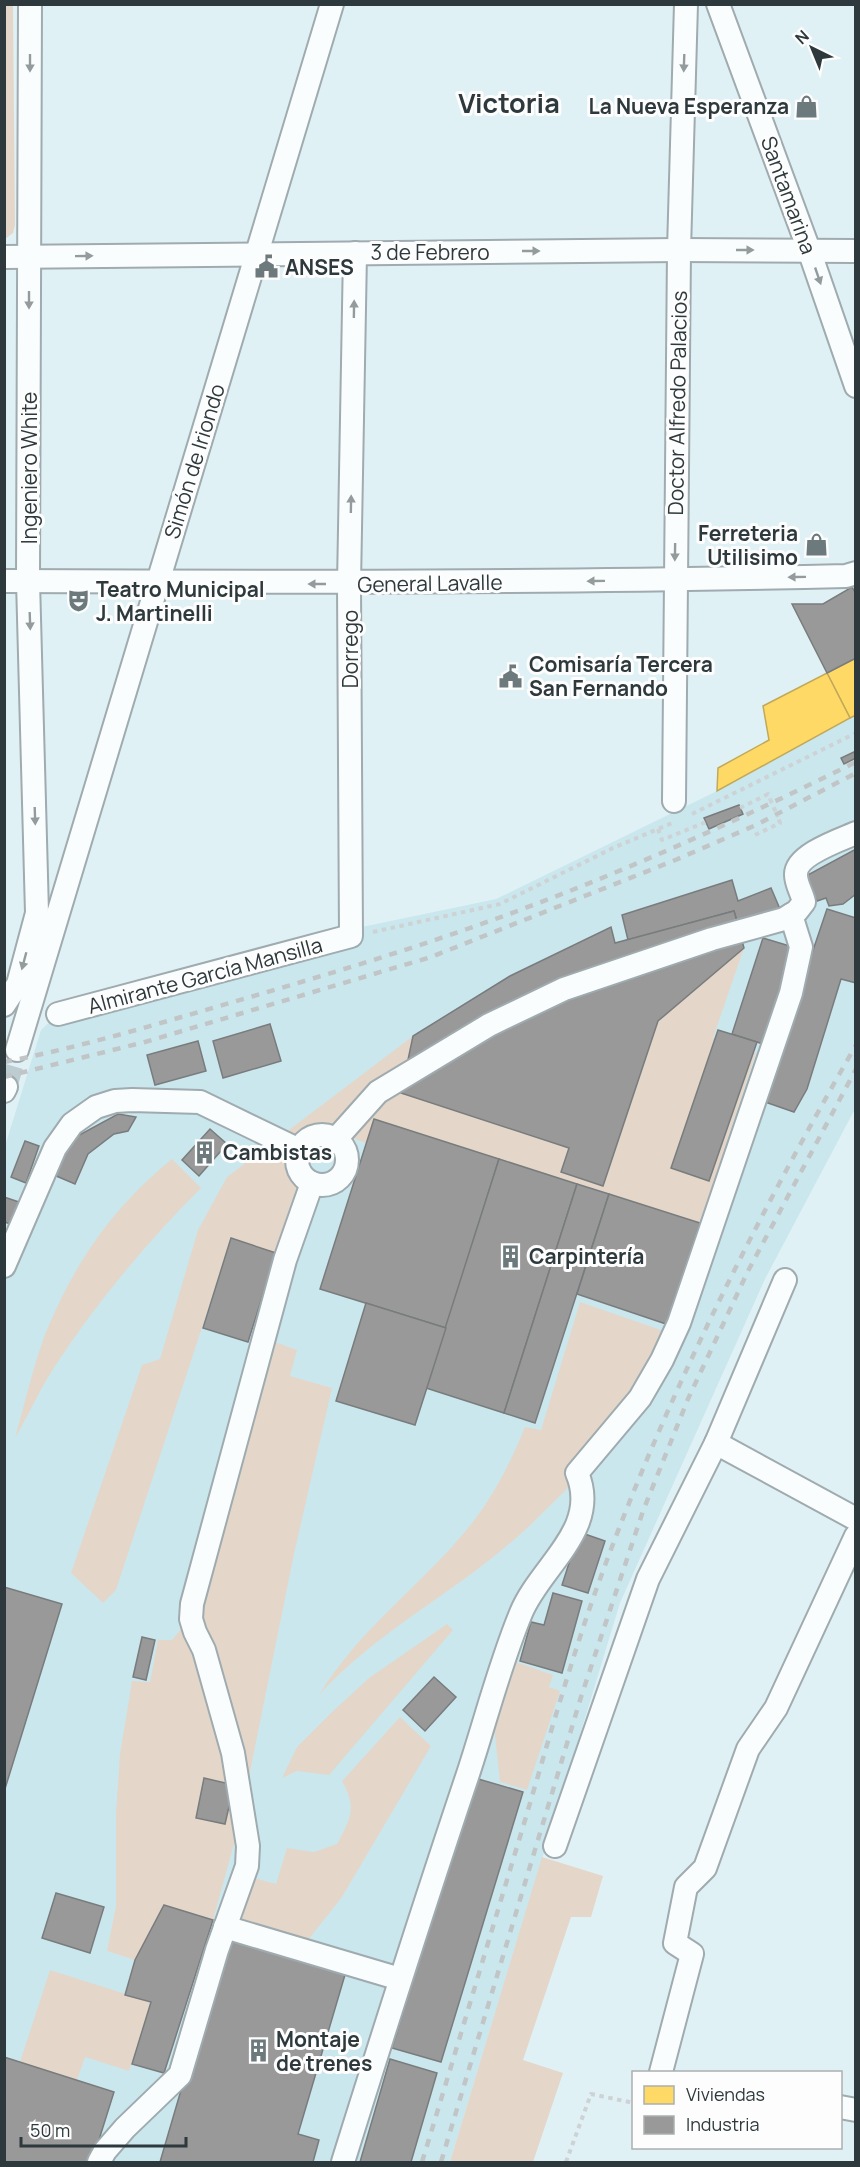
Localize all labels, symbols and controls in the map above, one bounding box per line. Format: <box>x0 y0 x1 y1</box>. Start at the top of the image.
north arrow <box>782 18 842 78</box>
text: N <box>790 25 813 49</box>
one-way arrow <box>25 53 35 72</box>
one-way arrow <box>679 53 689 72</box>
district label: Victoria <box>458 84 560 121</box>
place label: La Nueva Esperanza <box>589 92 789 120</box>
shop icon: La Nueva Esperanza <box>794 93 820 119</box>
street label: Santamarina <box>755 132 823 258</box>
street label: 3 de Febrero <box>370 238 490 266</box>
one-way arrow <box>736 245 755 255</box>
one-way arrow <box>521 247 540 256</box>
one-way arrow <box>74 251 93 261</box>
place label: ANSES <box>285 253 354 281</box>
public building icon: ANSES <box>254 254 280 280</box>
one-way arrow <box>814 267 824 285</box>
one-way arrow <box>24 290 34 309</box>
street label: Doctor Alfredo Palacios <box>661 290 693 516</box>
one-way arrow <box>349 300 358 319</box>
street label: Simón de Iriondo <box>157 380 231 542</box>
street label: Ingeniero White <box>15 392 43 544</box>
one-way arrow <box>346 495 355 514</box>
place label: Ferreteria Utilisimo <box>698 519 798 571</box>
shop icon: Ferreteria Utilisimo <box>803 532 829 558</box>
one-way arrow <box>670 542 680 561</box>
street label: General Lavalle <box>357 568 503 598</box>
one-way arrow <box>788 572 807 582</box>
place label: Teatro Municipal J. Martinelli <box>96 575 265 627</box>
one-way arrow <box>586 576 605 586</box>
one-way arrow <box>307 579 326 589</box>
theatre icon: Teatro Municipal J. Martinelli <box>65 588 91 614</box>
street label: Dorrego <box>336 610 364 688</box>
one-way arrow <box>25 611 34 630</box>
place label: Comisaría Tercera San Fernando <box>529 650 713 702</box>
public building icon: Comisaría Tercera San Fernando <box>498 663 524 689</box>
one-way arrow <box>30 806 40 825</box>
street label: Almirante García Mansilla <box>85 930 325 1020</box>
one-way arrow <box>19 951 29 970</box>
place label: Cambistas <box>223 1138 332 1166</box>
building icon: Cambistas <box>192 1139 218 1165</box>
place label: Carpintería <box>529 1242 644 1270</box>
building icon: Carpintería <box>498 1243 524 1269</box>
place label: Montaje de trenes <box>276 2025 372 2077</box>
building icon: Montaje de trenes <box>245 2038 271 2064</box>
legend <box>632 2071 842 2149</box>
text: Viviendas <box>686 2082 765 2106</box>
scale bar <box>21 2110 186 2148</box>
text: Industria <box>686 2112 760 2136</box>
text: 50 m <box>30 2118 70 2142</box>

